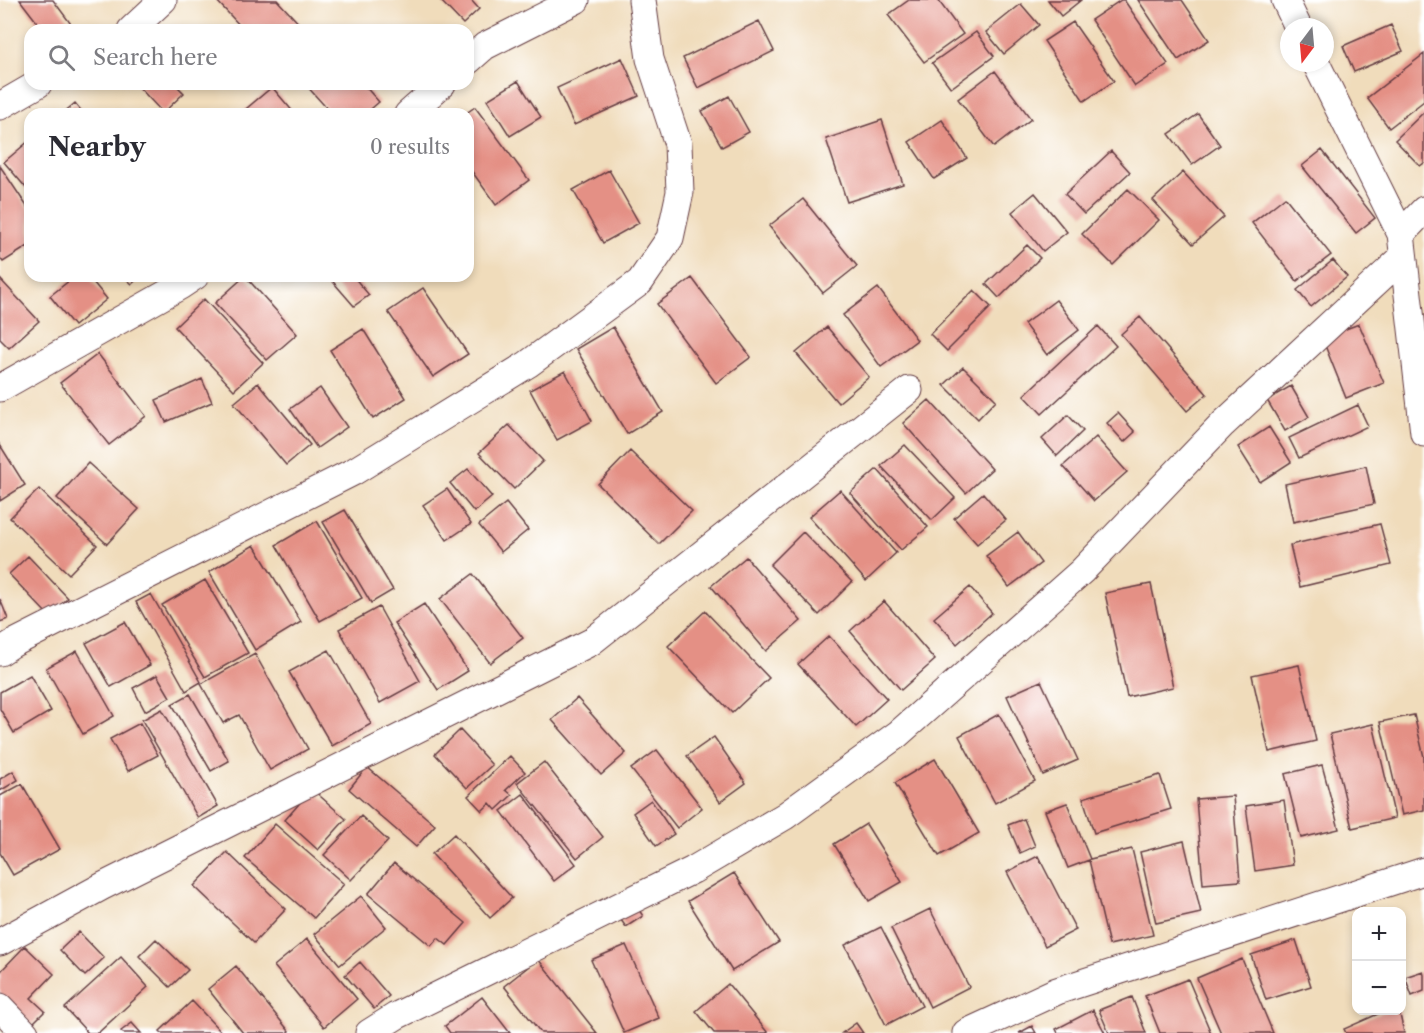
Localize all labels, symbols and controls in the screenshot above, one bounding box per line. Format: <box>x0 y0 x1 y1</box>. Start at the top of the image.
north arrow <box>1280 18 1334 72</box>
search box <box>24 24 474 90</box>
icon: search <box>45 41 78 74</box>
text: Search here <box>93 44 218 71</box>
text: Nearby <box>48 131 146 163</box>
text: 0 results <box>370 135 450 159</box>
map controls <box>1352 907 1406 1015</box>
button: + <box>1352 907 1406 961</box>
button: − <box>1352 961 1406 1015</box>

